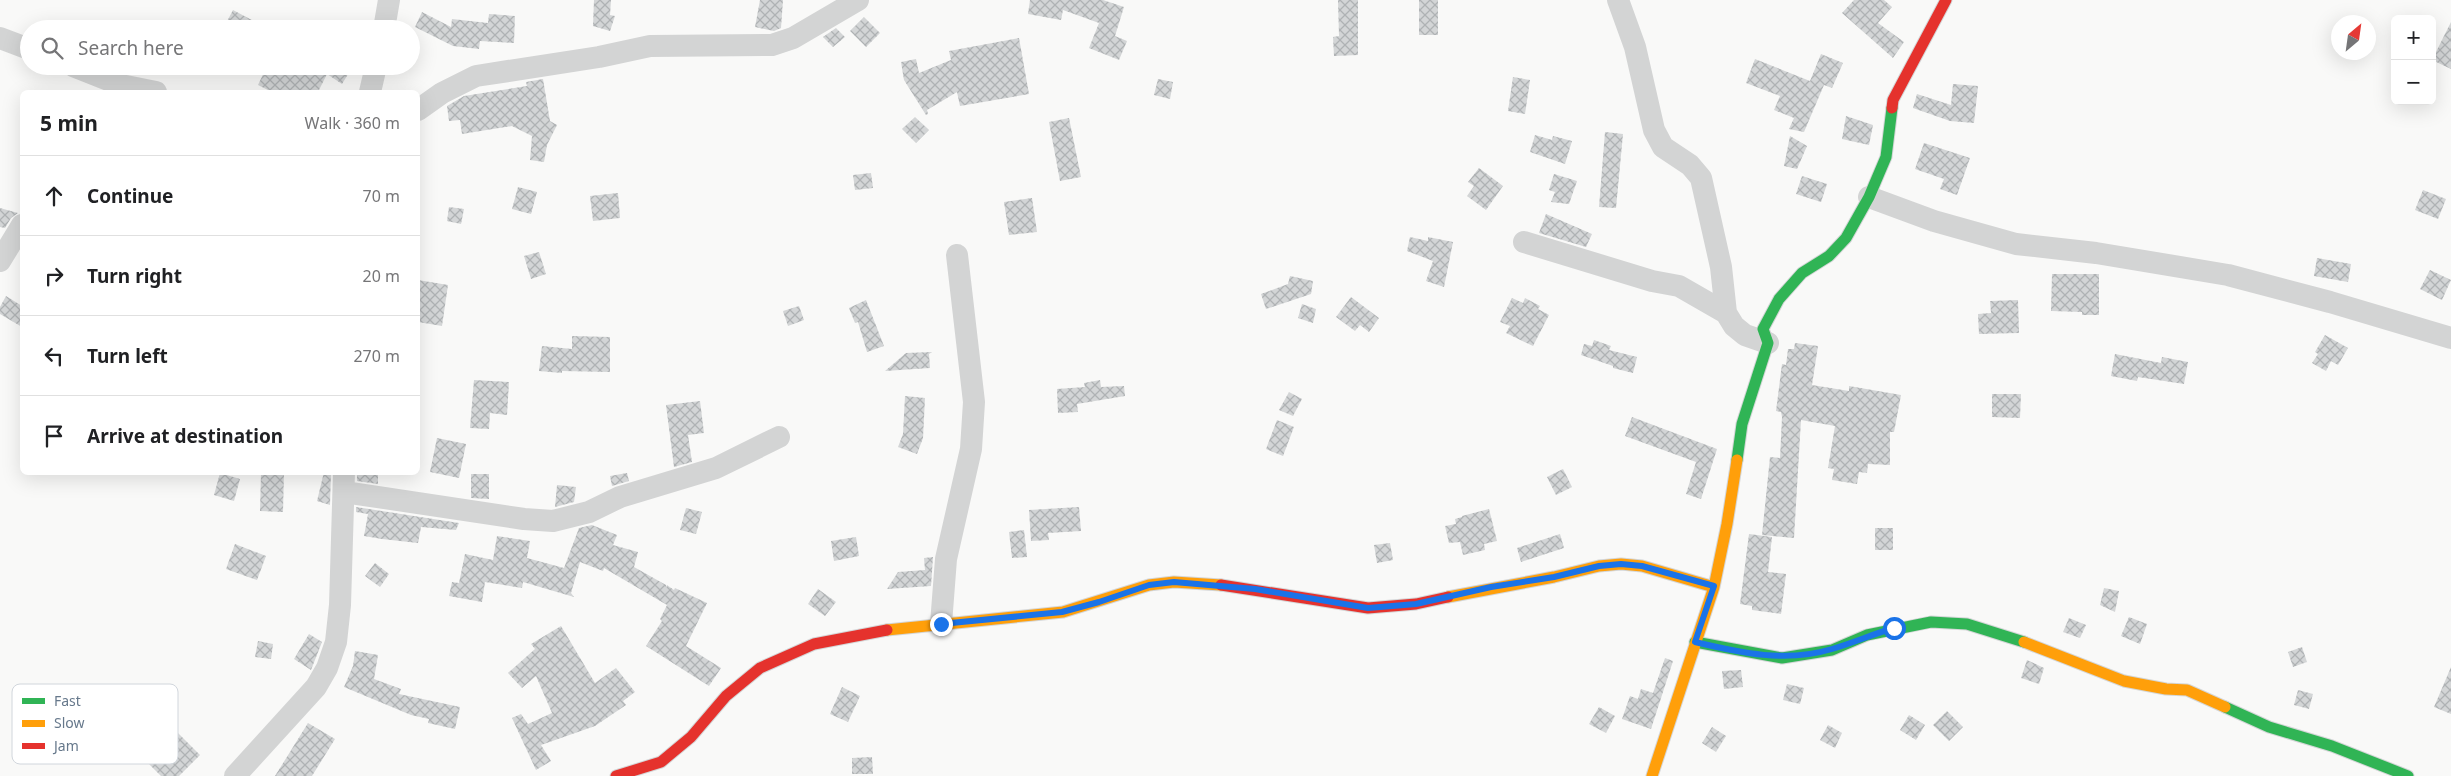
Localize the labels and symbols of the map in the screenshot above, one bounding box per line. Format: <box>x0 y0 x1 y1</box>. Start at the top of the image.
north arrow <box>2331 15 2376 60</box>
route end <box>930 613 953 636</box>
route start <box>1883 617 1906 640</box>
legend <box>12 684 178 764</box>
text: Fast <box>54 691 81 710</box>
text: Slow <box>54 713 85 732</box>
text: Jam <box>52 736 79 755</box>

